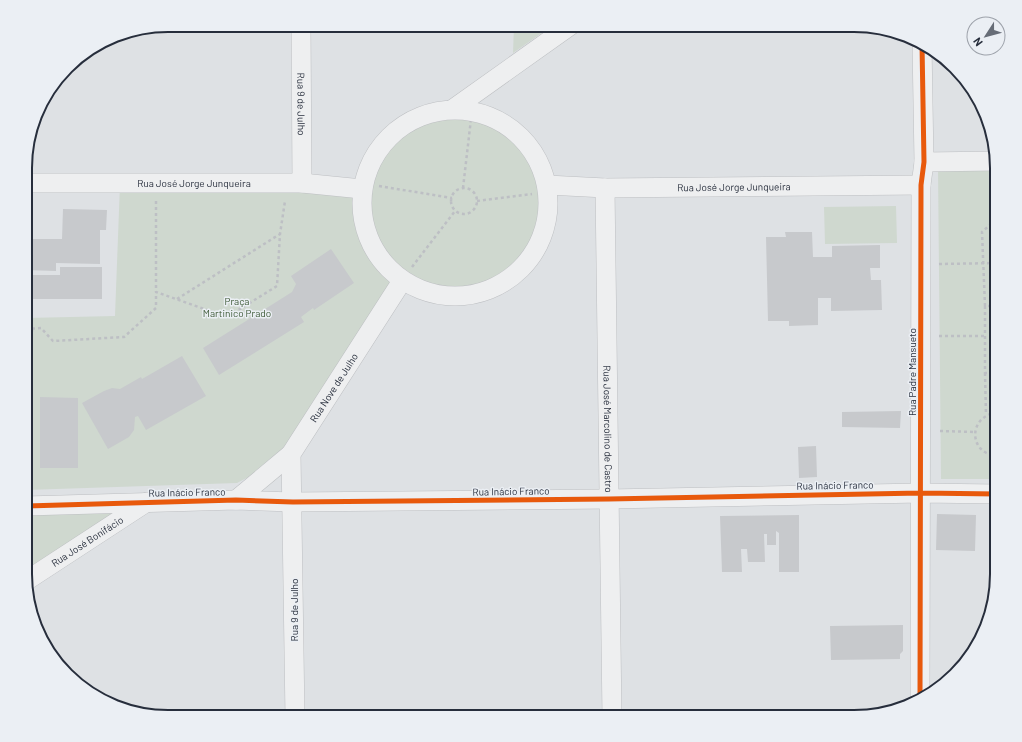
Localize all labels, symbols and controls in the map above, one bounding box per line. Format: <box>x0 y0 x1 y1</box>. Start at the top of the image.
north arrow <box>966 16 1006 56</box>
text: N <box>970 35 985 49</box>
street label: Rua 9 de Julho <box>295 73 308 135</box>
street label: Rua José Jorge Junqueira <box>137 177 251 189</box>
street label: Rua José Jorge Junqueira <box>677 180 791 193</box>
park label: Praça Martinico Prado <box>203 295 271 319</box>
street label: Rua Padre Mansueto <box>906 328 918 416</box>
street label: Rua Nove de Julho <box>307 351 360 424</box>
street label: Rua José Marcolino de Castro <box>601 365 615 493</box>
street label: Rua Inácio Franco <box>796 478 874 492</box>
street label: Rua Inácio Franco <box>472 484 550 498</box>
street label: Rua Inácio Franco <box>148 485 226 499</box>
street label: Rua José Bonifácio <box>49 513 125 569</box>
street label: Rua 9 de Julho <box>288 579 300 641</box>

